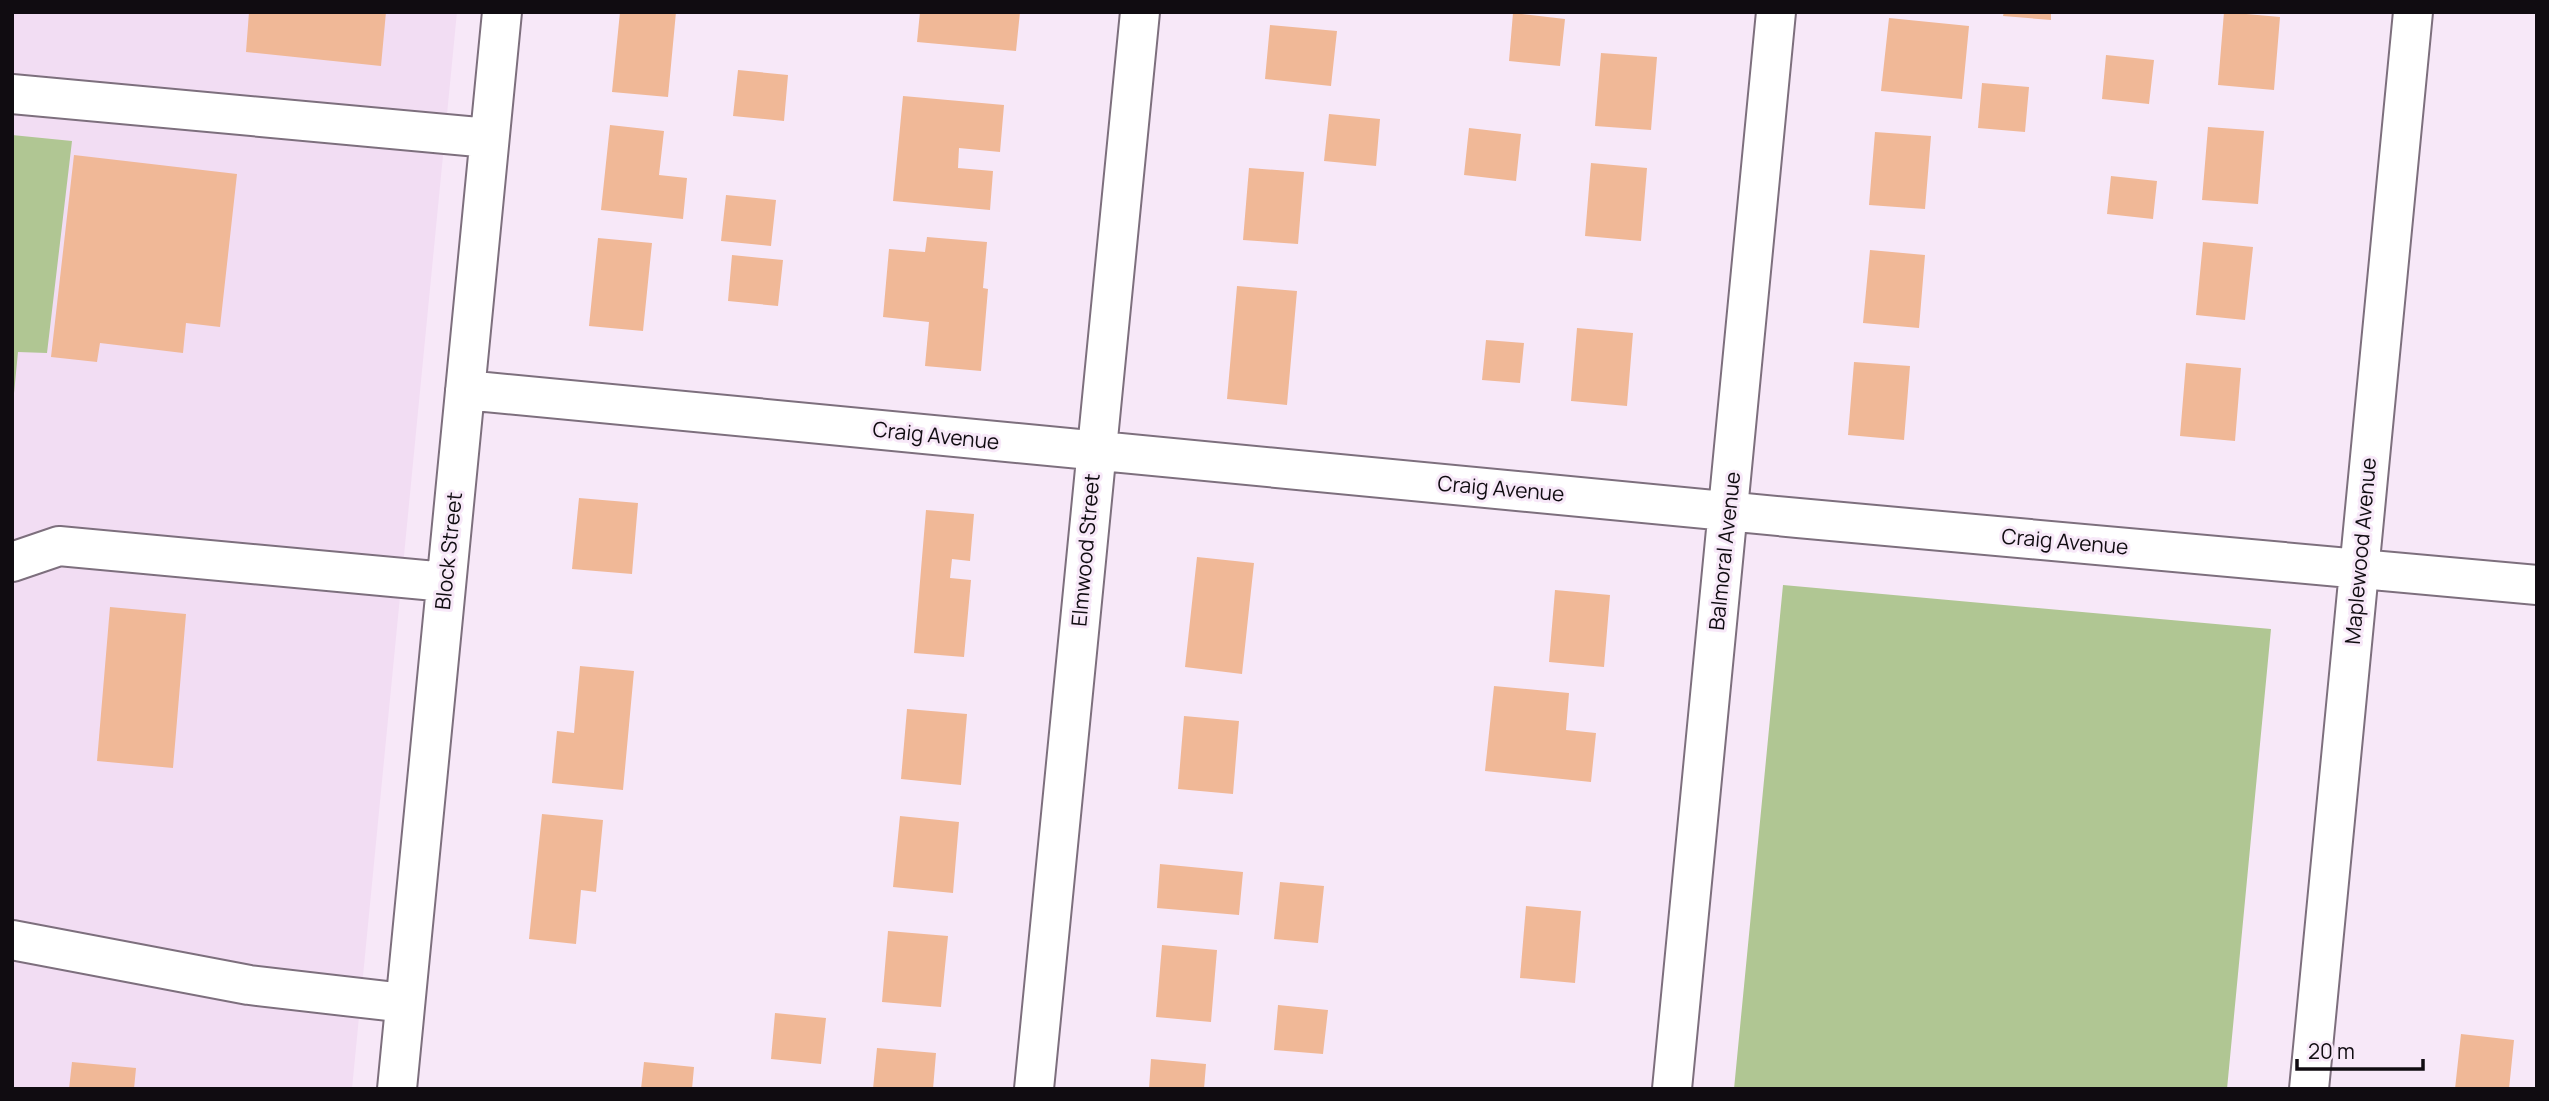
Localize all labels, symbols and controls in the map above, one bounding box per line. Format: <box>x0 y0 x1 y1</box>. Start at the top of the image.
street label: Craig Avenue <box>871 414 1001 456</box>
street label: Maplewood Avenue <box>2338 456 2382 646</box>
street label: Craig Avenue <box>1436 469 1566 507</box>
street label: Balmoral Avenue <box>1702 470 1746 632</box>
street label: Elmwood Street <box>1064 472 1106 628</box>
street label: Block Street <box>428 491 468 611</box>
street label: Craig Avenue <box>2000 522 2130 560</box>
scale bar <box>2297 1028 2423 1072</box>
text: 20 m <box>2308 1037 2355 1065</box>

